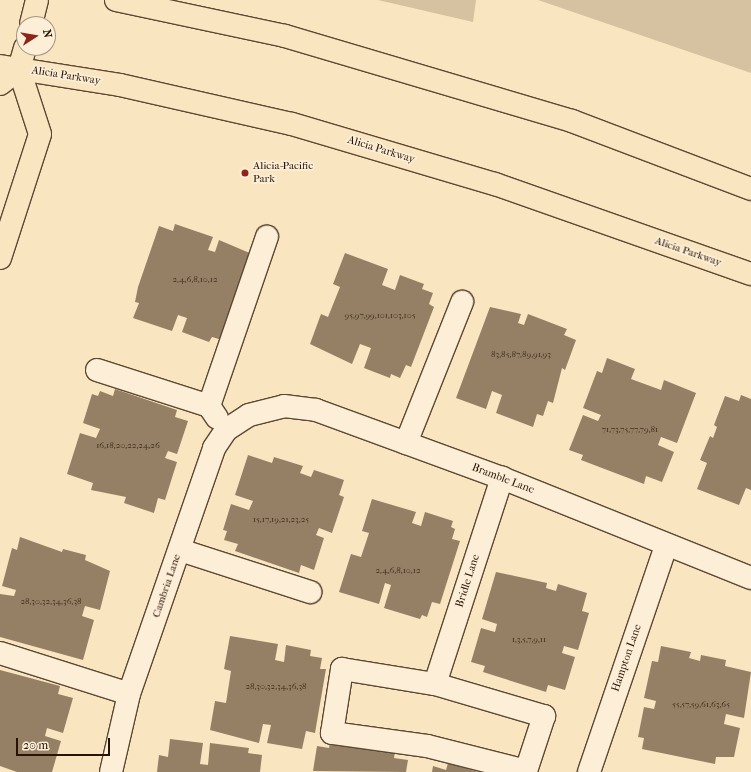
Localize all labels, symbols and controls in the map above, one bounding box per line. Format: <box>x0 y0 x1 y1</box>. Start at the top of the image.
north arrow <box>16 16 56 56</box>
text: N <box>40 28 54 39</box>
street label: Alicia Parkway <box>31 64 101 88</box>
street label: Alicia Parkway <box>346 134 416 166</box>
place label: Alicia-Pacific Park <box>253 160 313 186</box>
marker: Alicia-Pacific Park <box>240 168 250 178</box>
street label: Alicia Parkway <box>653 234 723 270</box>
house number: 2,4,6,8,10,12 <box>172 274 218 284</box>
house number: 95,97,99,101,103,105 <box>344 310 416 320</box>
house number: 83,85,87,89,91,93 <box>491 349 551 359</box>
house number: 71,73,75,77,79,81 <box>602 424 658 434</box>
house number: 16,18,20,22,24,26 <box>96 440 160 450</box>
street label: Bramble Lane <box>470 461 536 497</box>
house number: 15,17,19,21,23,25 <box>253 514 309 524</box>
street label: Cambria Lane <box>150 553 184 619</box>
street label: Bridle Lane <box>453 553 483 609</box>
house number: 2,4,6,8,10,12 <box>375 565 421 575</box>
house number: 28,30,32,34,36,38 <box>20 596 82 606</box>
street label: Hampton Lane <box>609 622 645 694</box>
house number: 1,3,5,7,9,11 <box>512 634 546 644</box>
house number: 28,30,32,34,36,38 <box>245 681 307 691</box>
house number: 55,57,59,61,63,65 <box>672 699 730 709</box>
scale bar <box>18 730 112 756</box>
text: 20 m <box>23 738 48 752</box>

